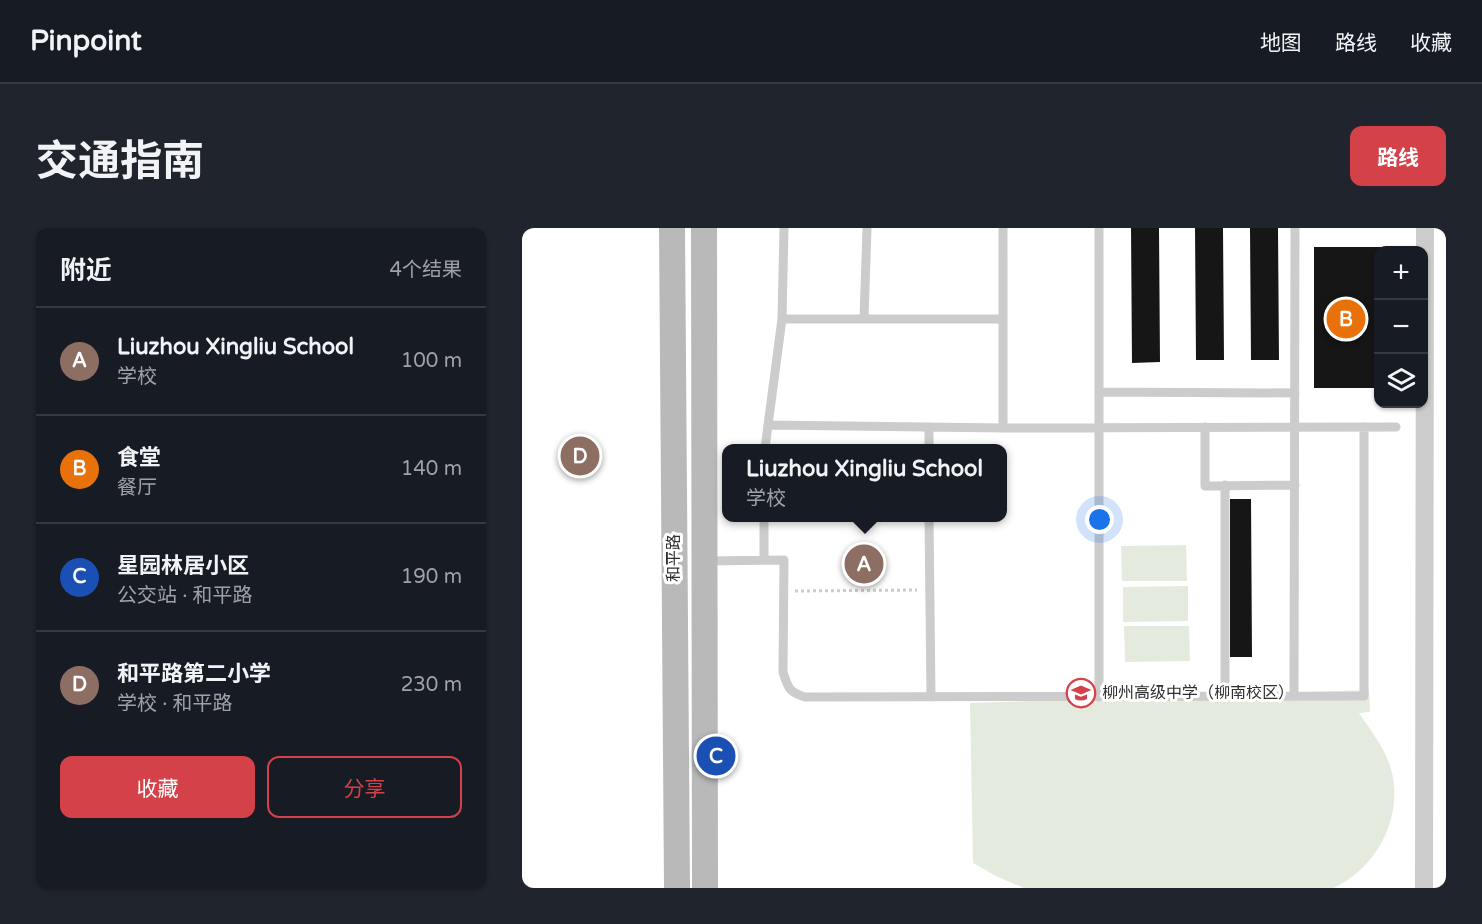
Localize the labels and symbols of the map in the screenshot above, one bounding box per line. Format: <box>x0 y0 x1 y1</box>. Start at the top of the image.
pin: B <box>1326 296 1366 341</box>
pin: D <box>560 434 600 478</box>
your location <box>1085 505 1114 534</box>
street label: 和平路 <box>664 534 684 582</box>
pin: A <box>844 542 884 586</box>
school or university icon: 柳州高级中学（柳南校区） <box>1065 677 1097 709</box>
place label: 柳州高级中学（柳南校区） <box>1102 683 1294 703</box>
pin: C <box>696 734 736 778</box>

